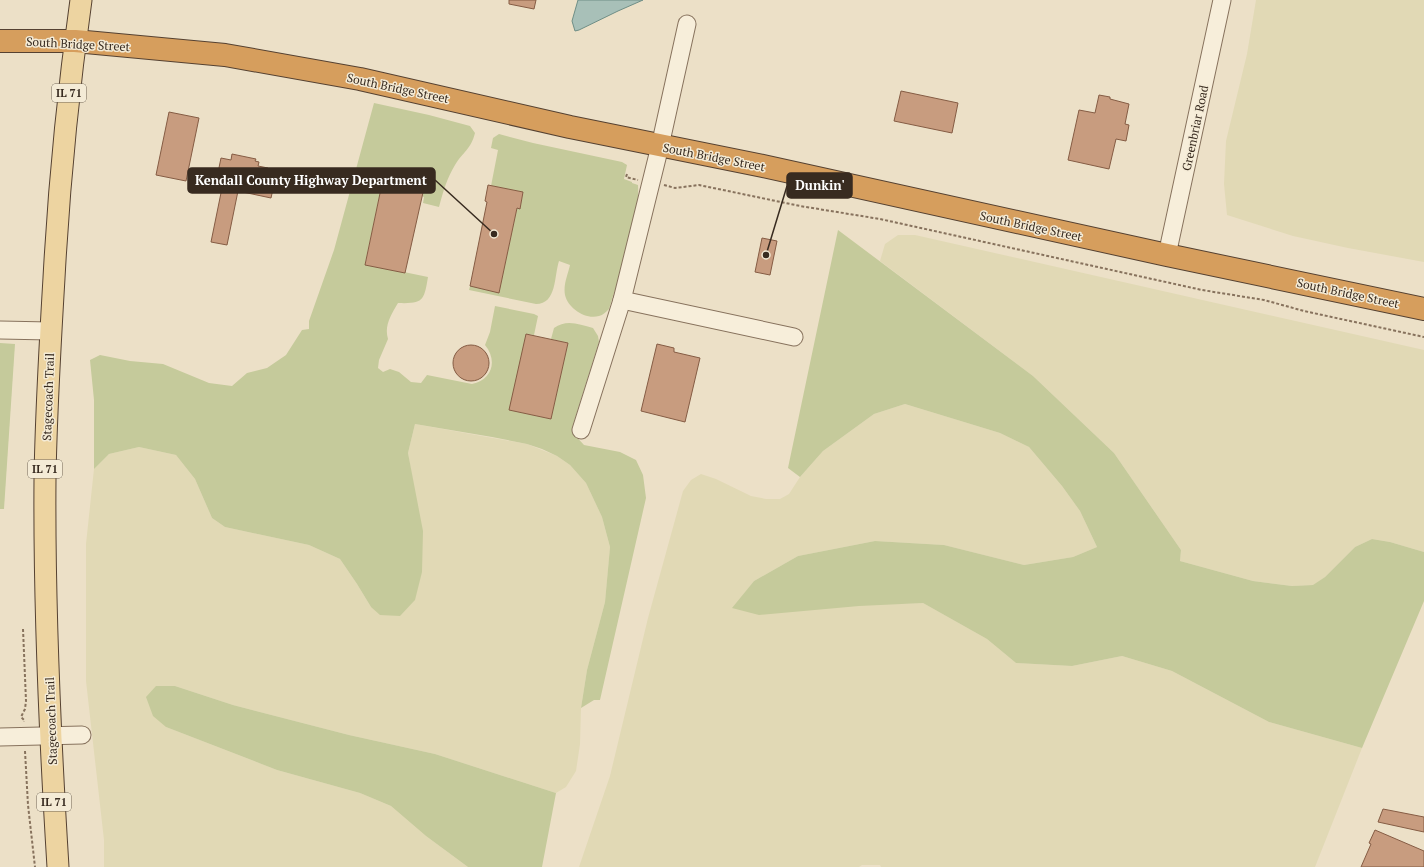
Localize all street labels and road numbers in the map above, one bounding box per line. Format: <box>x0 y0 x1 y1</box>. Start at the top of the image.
street label: South Bridge Street <box>26 34 131 54</box>
street label: South Bridge Street <box>346 70 451 106</box>
street label: Greenbriar Road <box>1179 83 1211 172</box>
road number: IL 71 <box>52 84 86 102</box>
street label: South Bridge Street <box>662 140 767 174</box>
street label: South Bridge Street <box>979 208 1084 244</box>
street label: South Bridge Street <box>1296 275 1401 311</box>
street label: Stagecoach Trail <box>39 352 57 441</box>
road number: IL 71 <box>28 460 62 478</box>
street label: Stagecoach Trail <box>42 676 60 765</box>
road number: IL 71 <box>37 793 71 811</box>

